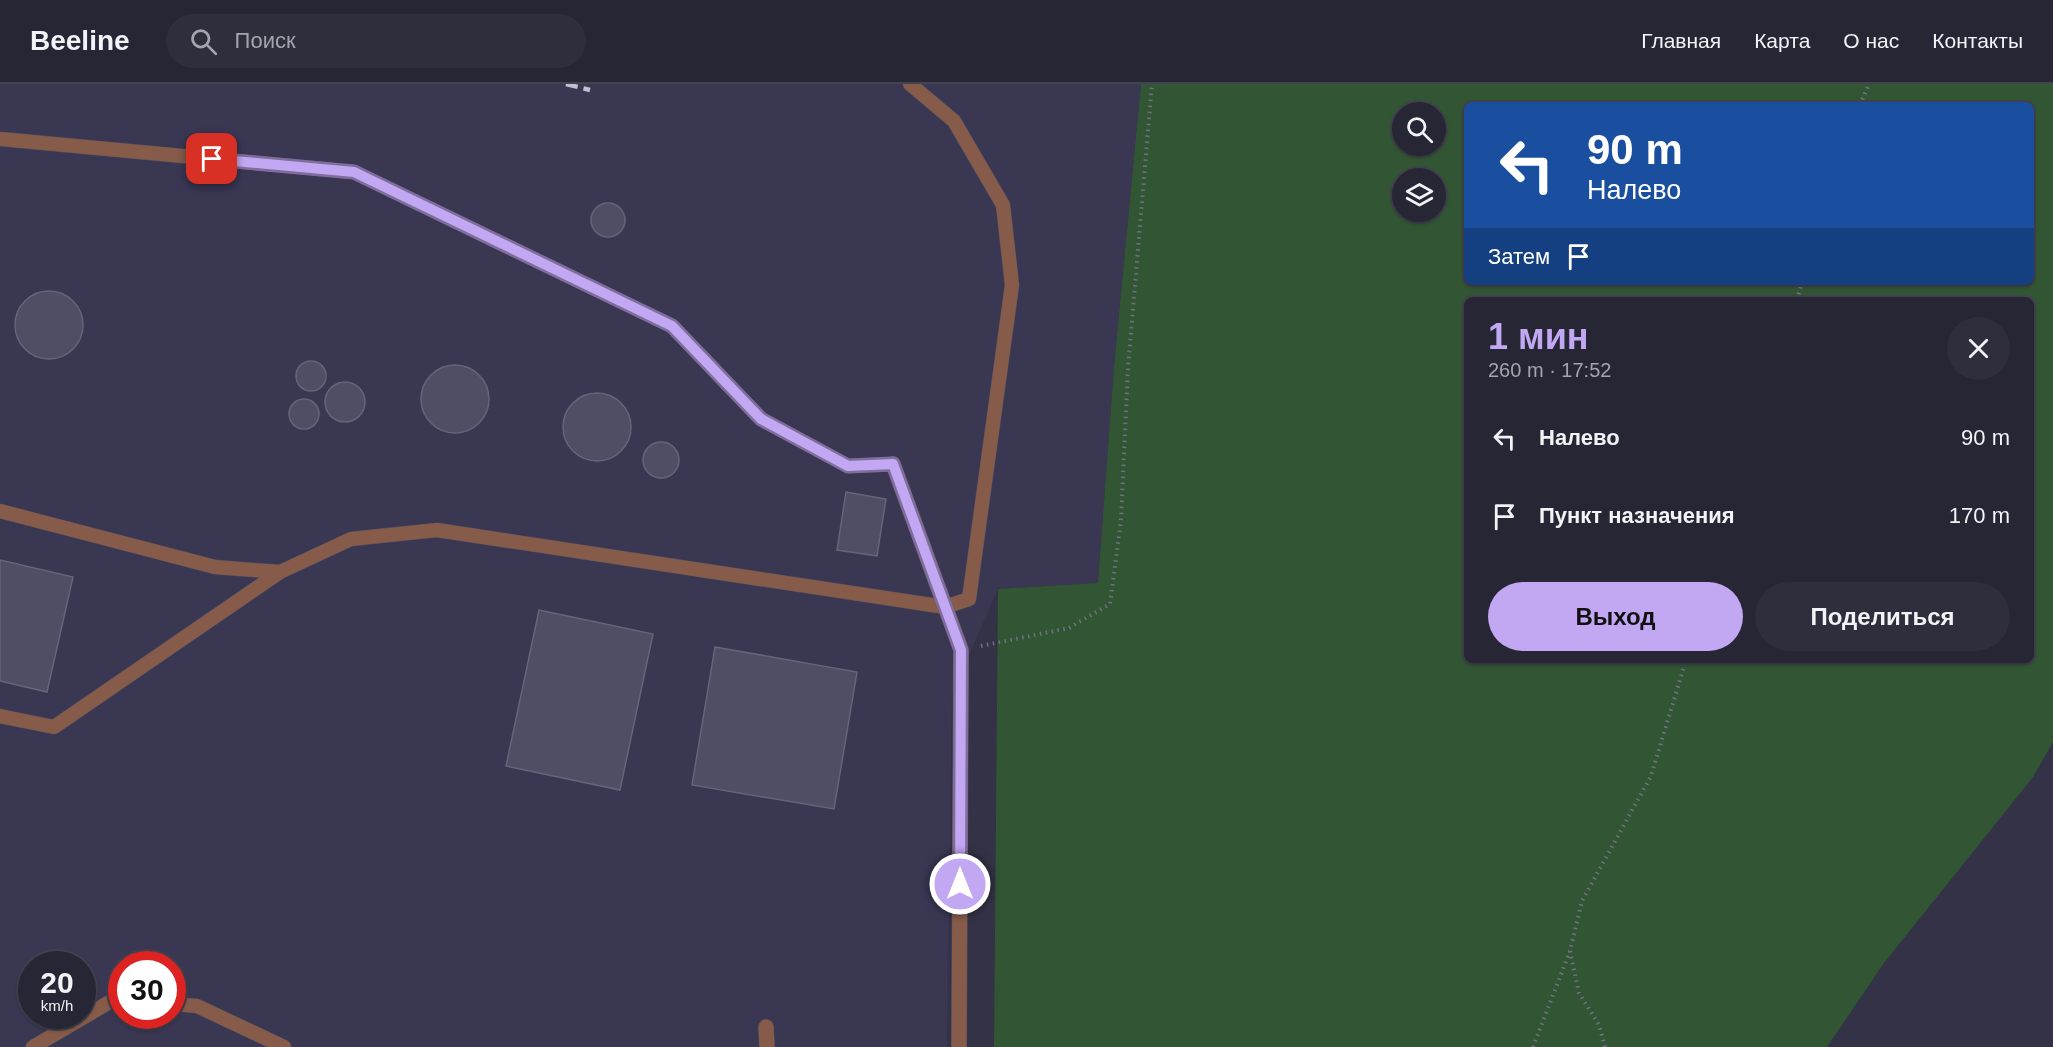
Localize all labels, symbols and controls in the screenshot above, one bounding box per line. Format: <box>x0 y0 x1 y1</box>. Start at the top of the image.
search box <box>166 14 586 68</box>
text: Beeline <box>30 25 130 56</box>
icon: search <box>187 25 220 58</box>
text: Поиск <box>235 28 296 53</box>
text: Главная <box>1641 29 1721 52</box>
text: Карта <box>1754 29 1810 52</box>
text: О нас <box>1843 29 1899 52</box>
text: Контакты <box>1932 29 2023 52</box>
map controls <box>1392 102 1446 222</box>
button: search <box>1392 102 1446 156</box>
icon: left <box>1488 126 1566 204</box>
text: 90 m <box>1587 126 1683 173</box>
pin <box>186 133 237 184</box>
icon: arrive <box>195 142 228 175</box>
button: layers <box>1392 168 1446 222</box>
text: Налево <box>1587 175 1681 205</box>
icon: arrive <box>1562 240 1595 273</box>
text: Затем <box>1488 244 1550 269</box>
text: 1 мин <box>1488 316 1589 357</box>
button: close <box>1947 317 2010 380</box>
text: 260 m · 17:52 <box>1488 359 1611 381</box>
icon: left <box>1488 422 1521 455</box>
text: Налево <box>1539 425 1620 450</box>
text: 90 m <box>1961 425 2010 450</box>
icon: arrive <box>1488 500 1521 533</box>
text: Пункт назначения <box>1539 503 1735 528</box>
text: 170 m <box>1949 503 2010 528</box>
button: Выход <box>1488 582 1743 651</box>
button: Поделиться <box>1755 582 2010 651</box>
position arrow <box>928 852 992 916</box>
speed limit sign: 30 <box>108 951 186 1029</box>
text: 20 <box>40 966 74 999</box>
text: km/h <box>41 997 73 1014</box>

